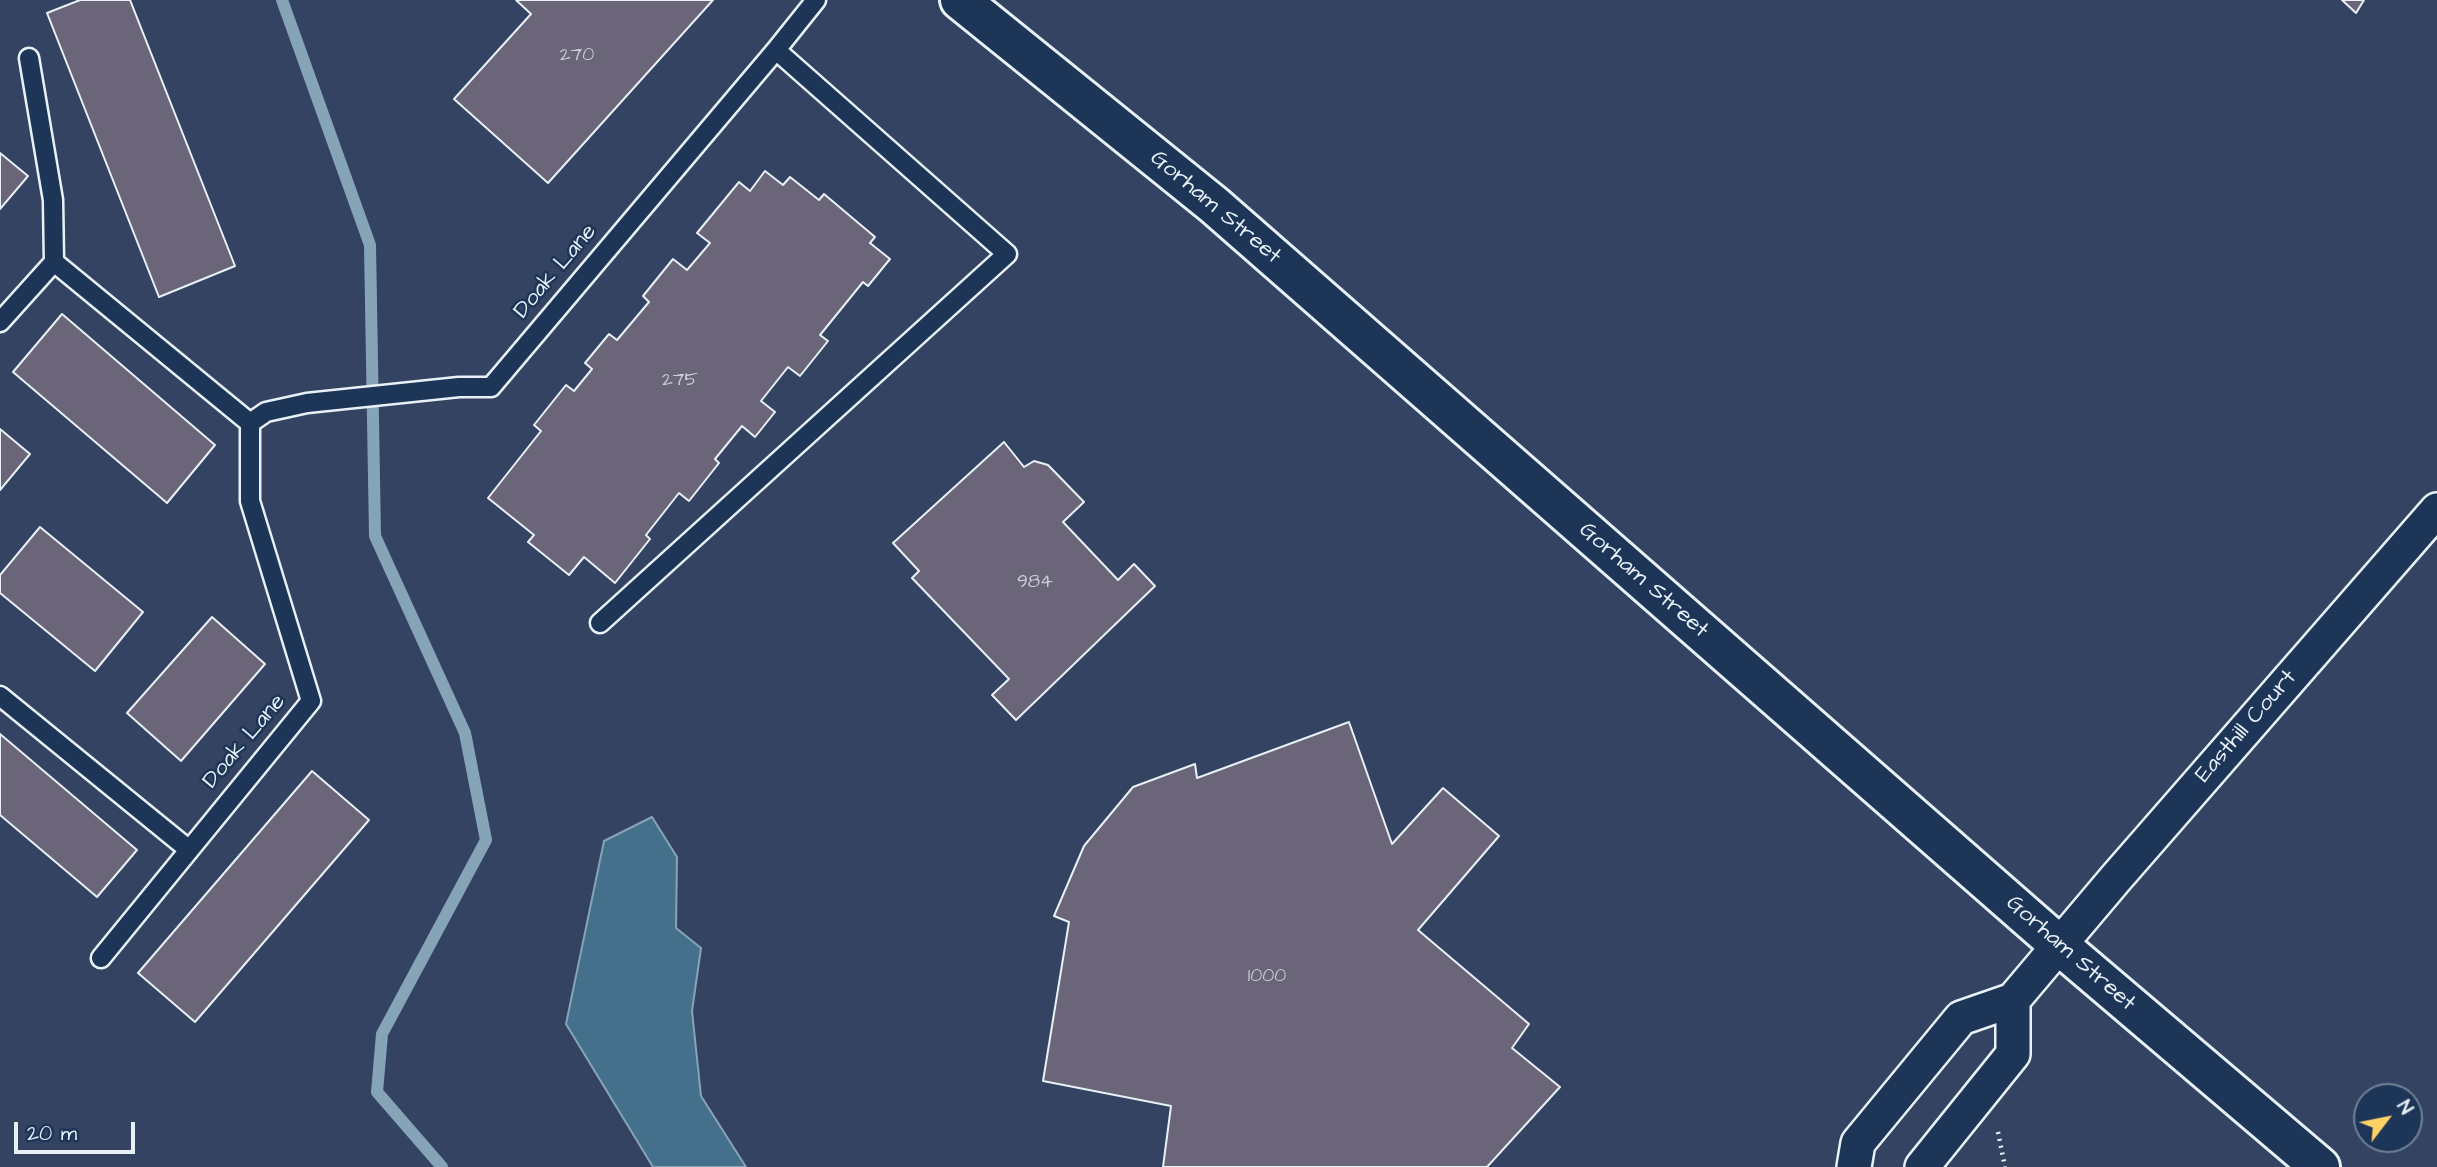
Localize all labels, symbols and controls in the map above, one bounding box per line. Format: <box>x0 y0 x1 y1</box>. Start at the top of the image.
house number: 270 <box>560 45 594 67</box>
street label: Gorham Street <box>1144 145 1286 271</box>
street label: Doak Lane <box>509 219 603 325</box>
house number: 275 <box>662 370 698 392</box>
street label: Gorham Street <box>1573 517 1713 645</box>
house number: 984 <box>1017 572 1053 594</box>
street label: Easthill Court <box>2191 665 2303 789</box>
street label: Doak Lane <box>198 689 292 795</box>
street label: Gorham Street <box>2000 890 2140 1018</box>
house number: 1000 <box>1248 966 1286 988</box>
north arrow <box>2353 1083 2423 1153</box>
text: N <box>2390 1095 2419 1120</box>
scale bar <box>18 1108 138 1152</box>
text: 20 m <box>27 1119 77 1148</box>

